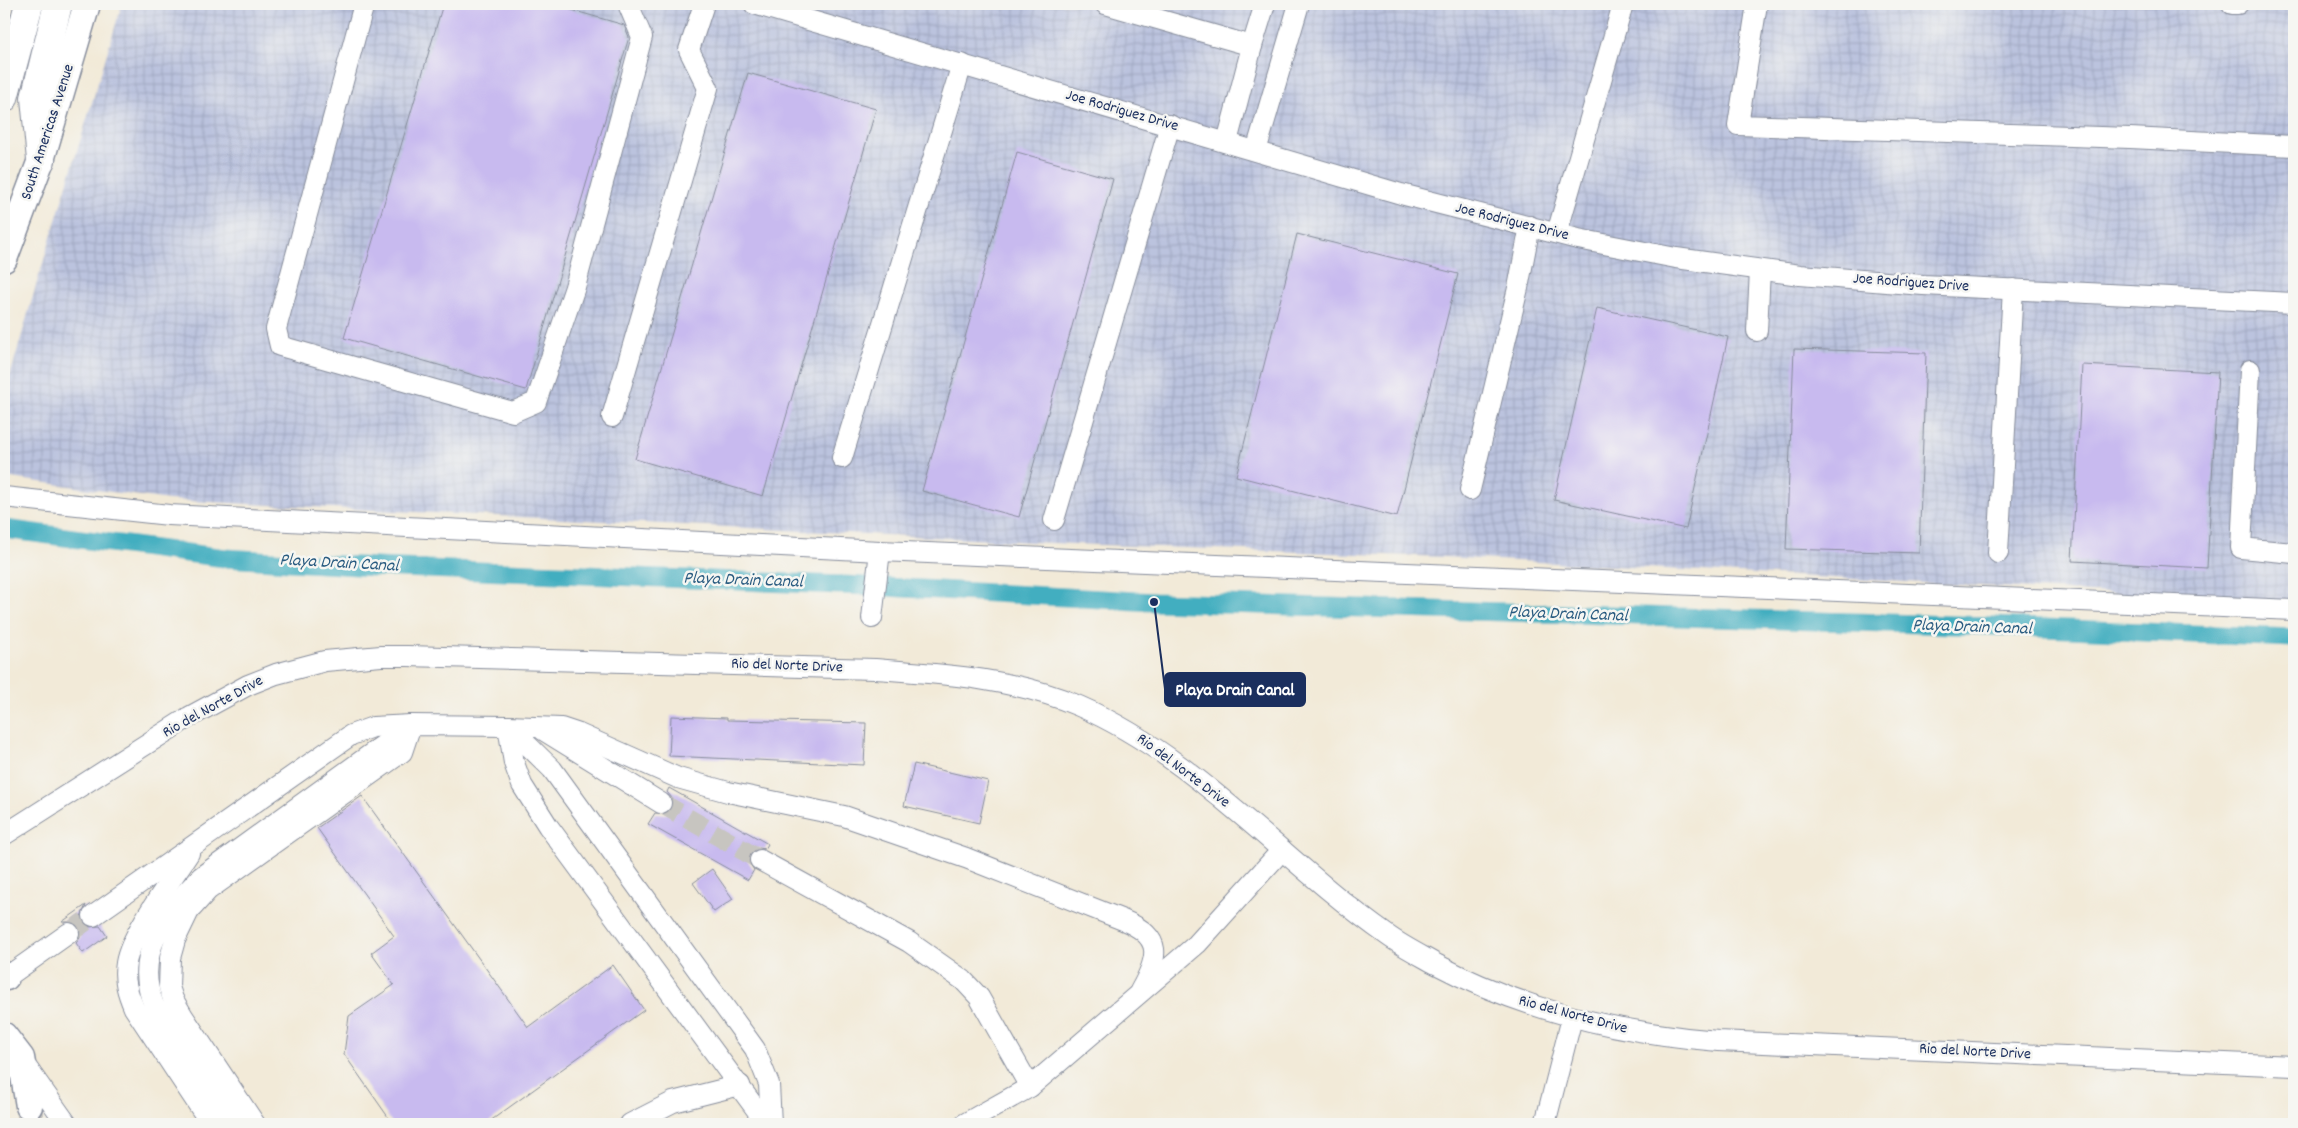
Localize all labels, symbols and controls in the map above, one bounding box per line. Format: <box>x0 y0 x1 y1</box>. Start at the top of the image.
street label: South Americas Avenue <box>15 61 81 203</box>
street label: Joe Rodriguez Drive <box>1063 84 1181 138</box>
street label: Joe Rodriguez Drive <box>1453 197 1571 247</box>
street label: Joe Rodriguez Drive <box>1852 267 1970 299</box>
water label: Playa Drain Canal <box>279 548 401 580</box>
water label: Playa Drain Canal <box>683 566 805 596</box>
water label: Playa Drain Canal <box>1508 600 1630 630</box>
water label: Playa Drain Canal <box>1912 613 2034 643</box>
street label: Rio del Norte Drive <box>731 653 843 679</box>
street label: Rio del Norte Drive <box>158 670 268 744</box>
callout: Playa Drain Canal <box>1165 673 1305 706</box>
text: Playa Drain Canal <box>1175 679 1295 704</box>
street label: Rio del Norte Drive <box>1131 728 1235 814</box>
street label: Rio del Norte Drive <box>1516 989 1630 1041</box>
street label: Rio del Norte Drive <box>1919 1038 2031 1066</box>

